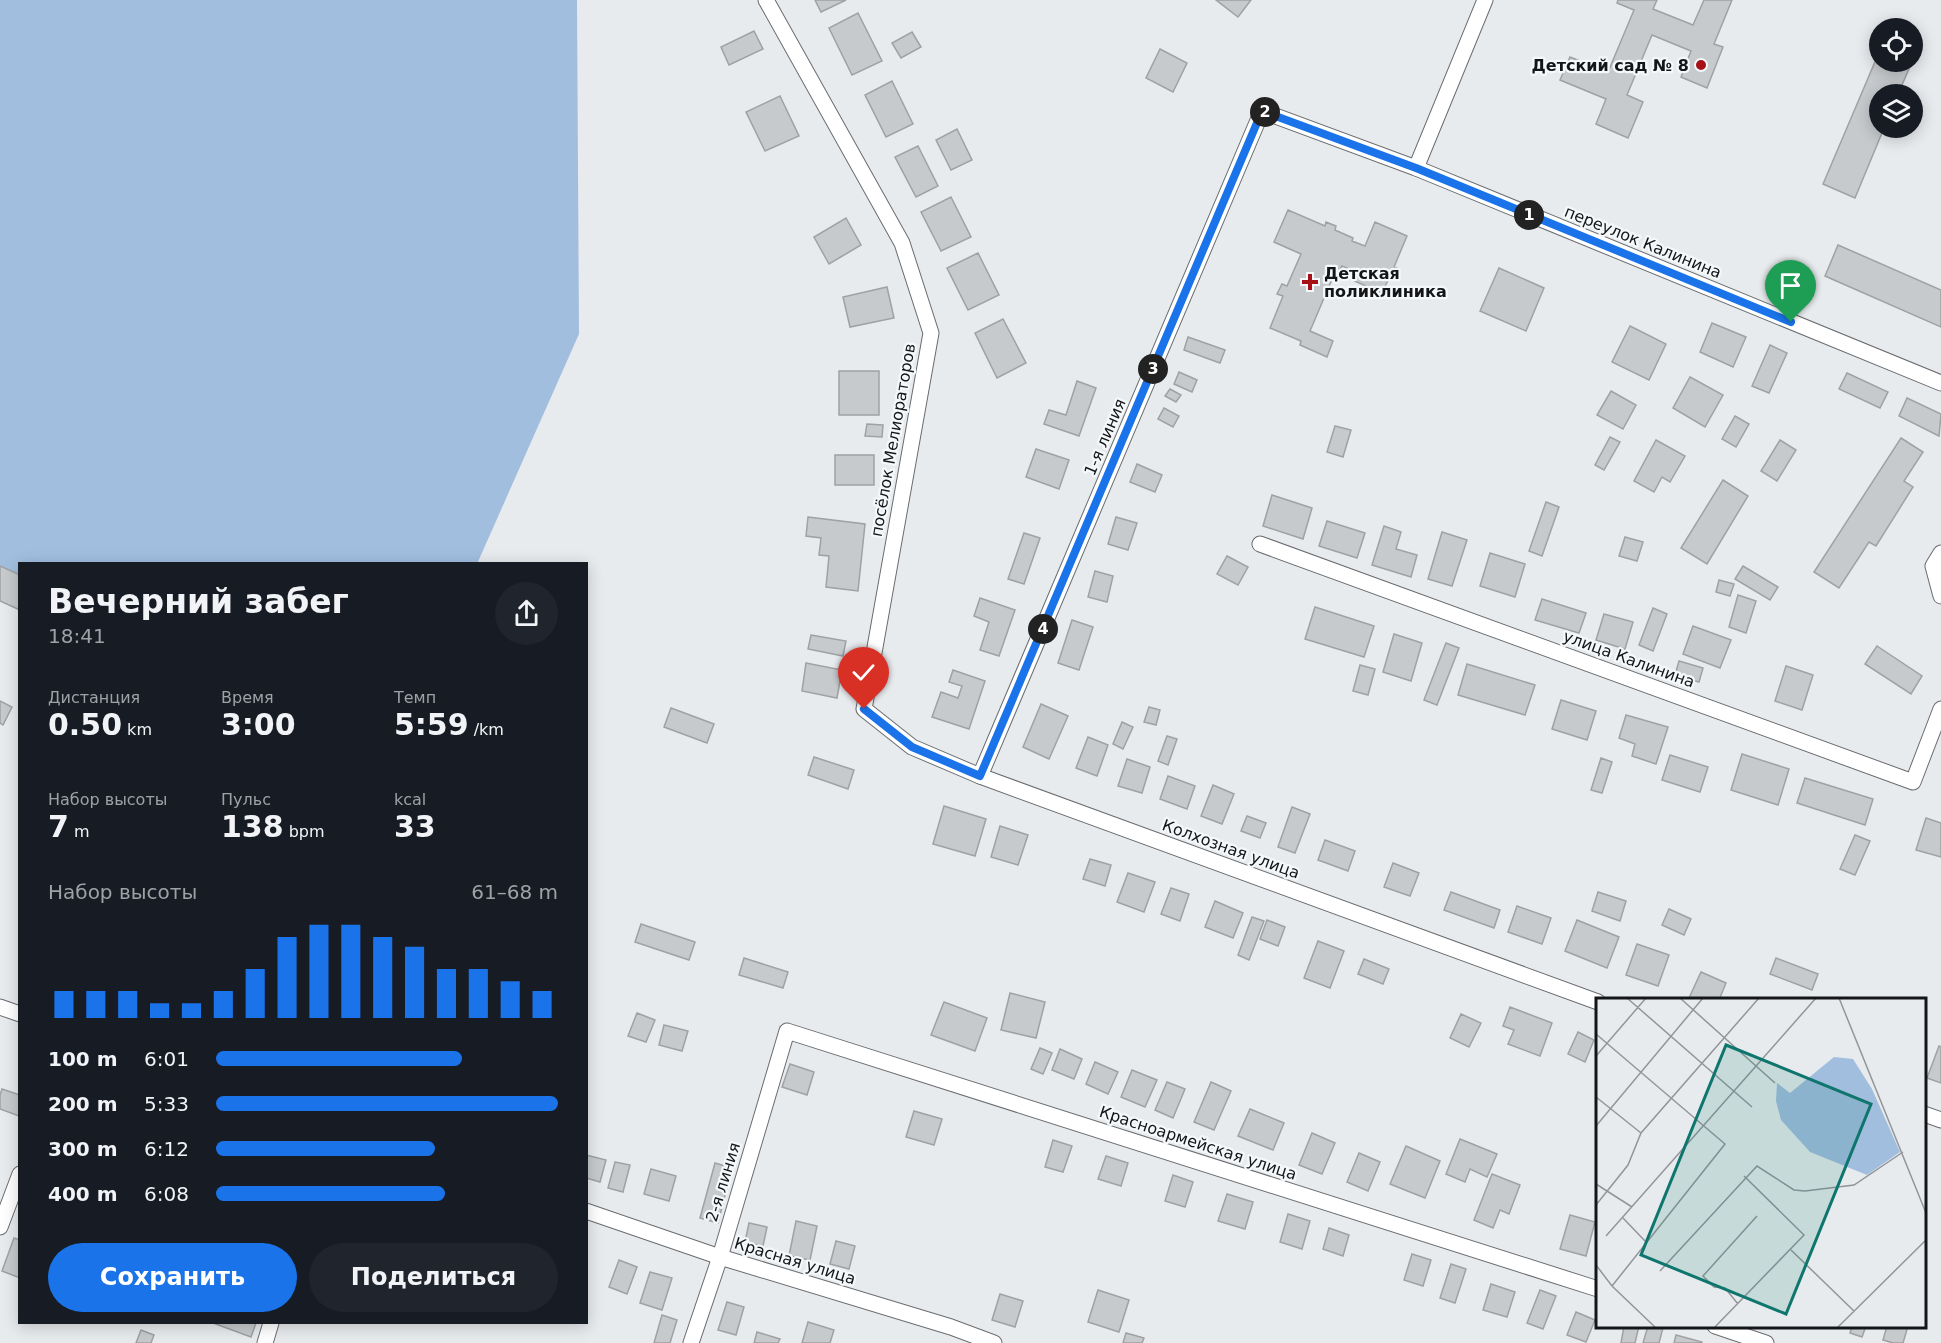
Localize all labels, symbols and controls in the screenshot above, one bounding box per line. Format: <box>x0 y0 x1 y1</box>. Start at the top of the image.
map controls <box>1869 18 1923 138</box>
button: locate <box>1869 18 1923 72</box>
place label: Детский сад № 8 <box>1532 56 1689 75</box>
marker: Детский сад № 8 <box>1694 58 1708 72</box>
button: layers <box>1869 84 1923 138</box>
pin: 2 <box>1250 97 1280 127</box>
text: 2 <box>1259 102 1271 121</box>
pin: 1 <box>1514 200 1544 230</box>
street label: переулок Калинина <box>1562 202 1724 282</box>
text: 1 <box>1523 205 1535 224</box>
pin <box>1765 260 1816 322</box>
place label: Детская поликлиника <box>1324 264 1447 301</box>
icon: arrive <box>1774 269 1807 302</box>
marker: Детская поликлиника <box>1301 273 1319 291</box>
street label: посёлок Мелиораторов <box>867 342 919 538</box>
pin: 3 <box>1138 354 1168 384</box>
text: 3 <box>1147 359 1159 378</box>
street label: 1-я линия <box>1080 396 1130 478</box>
text: Вечерний забег <box>48 582 349 621</box>
button: share <box>495 582 558 645</box>
pin: 4 <box>1028 614 1058 644</box>
text: 4 <box>1037 619 1049 638</box>
text: 18:41 <box>48 624 106 648</box>
street label: улица Калинина <box>1561 626 1697 692</box>
pin <box>838 647 889 709</box>
icon: check <box>847 656 880 689</box>
text: Дистанция <box>48 688 140 707</box>
text: Время <box>221 688 274 707</box>
text: Темп <box>394 688 436 707</box>
text: 0.50 <box>48 707 122 742</box>
text: 3:00 <box>221 707 296 742</box>
text: 5:59 <box>394 707 469 742</box>
text: km <box>122 720 152 739</box>
text: /km <box>469 720 504 739</box>
text: Набор высоты <box>48 790 167 809</box>
text: Пульс <box>221 790 271 809</box>
text: kcal <box>394 790 426 809</box>
text: 7 <box>48 809 69 844</box>
text: 138 <box>221 809 284 844</box>
text: 33 <box>394 809 436 844</box>
street label: Колхозная улица <box>1160 815 1302 883</box>
text: m <box>69 822 90 841</box>
text: bpm <box>284 822 325 841</box>
text: Набор высоты <box>48 880 197 904</box>
text: 61–68 m <box>471 880 558 904</box>
inset map <box>1596 998 1926 1328</box>
text: 100 m <box>48 1047 118 1071</box>
text: 6:01 <box>144 1047 189 1071</box>
text: 200 m <box>48 1092 118 1116</box>
text: 5:33 <box>144 1092 189 1116</box>
street label: Красноармейская улица <box>1097 1102 1299 1184</box>
text: 300 m <box>48 1137 118 1161</box>
text: 6:12 <box>144 1137 189 1161</box>
street label: 2-я линия <box>702 1140 744 1224</box>
text: 400 m <box>48 1182 118 1206</box>
text: 6:08 <box>144 1182 189 1206</box>
street label: Красная улица <box>732 1234 858 1288</box>
button: Сохранить <box>48 1243 297 1312</box>
button: Поделиться <box>309 1243 558 1312</box>

